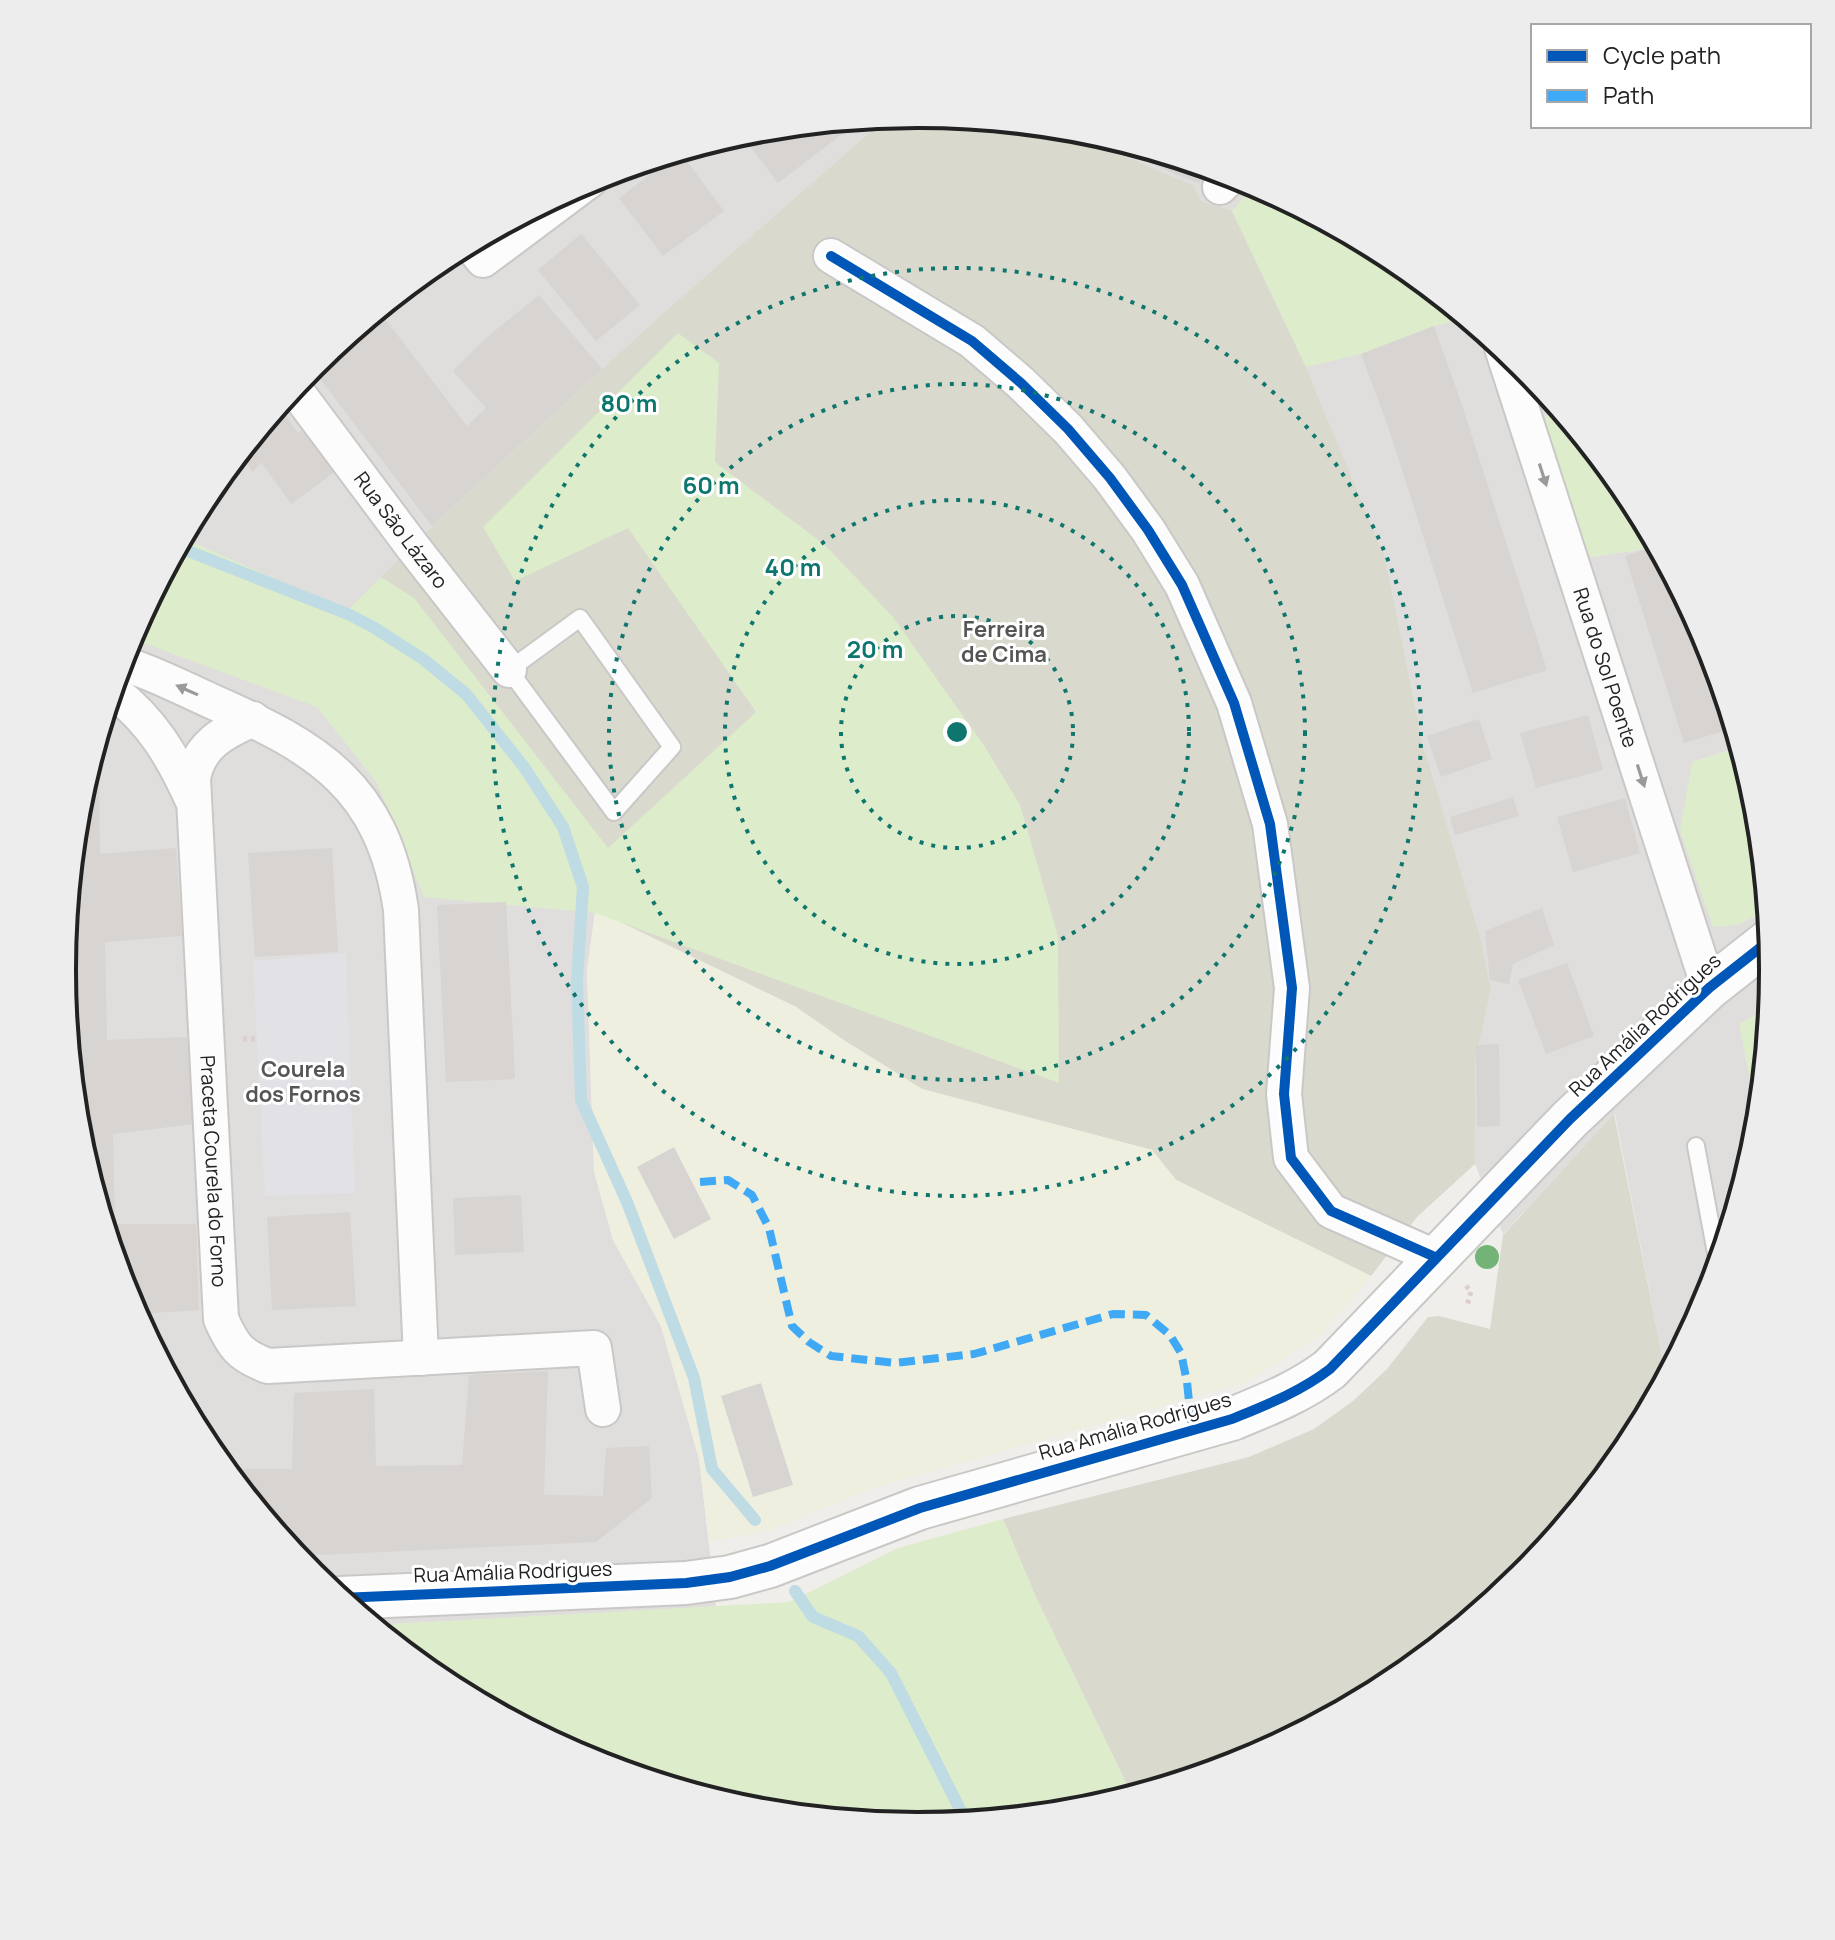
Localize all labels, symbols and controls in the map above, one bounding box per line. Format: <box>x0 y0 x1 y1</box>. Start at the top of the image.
legend <box>1531 24 1811 128</box>
text: Cycle path <box>1603 38 1721 71</box>
text: Path <box>1603 78 1654 111</box>
text: 80 m <box>601 386 657 419</box>
one-way arrow <box>1538 464 1550 488</box>
street label: Rua São Lázaro <box>348 466 455 594</box>
text: 60 m <box>682 468 740 501</box>
text: 40 m <box>765 550 821 583</box>
street label: Rua do Sol Poente <box>1567 584 1644 751</box>
district label: Ferreira de Cima <box>961 614 1047 669</box>
text: 20 m <box>847 632 903 665</box>
one-way arrow <box>175 684 199 697</box>
centre of rings <box>943 718 971 746</box>
one-way arrow <box>1635 764 1647 788</box>
street label: Rua Amália Rodrigues <box>1563 947 1727 1102</box>
street label: Praceta Courela do Forno <box>194 1054 233 1288</box>
district label: Courela dos Fornos <box>245 1054 361 1109</box>
street label: Rua Amália Rodrigues <box>1036 1385 1234 1466</box>
street label: Rua Amália Rodrigues <box>413 1555 613 1588</box>

